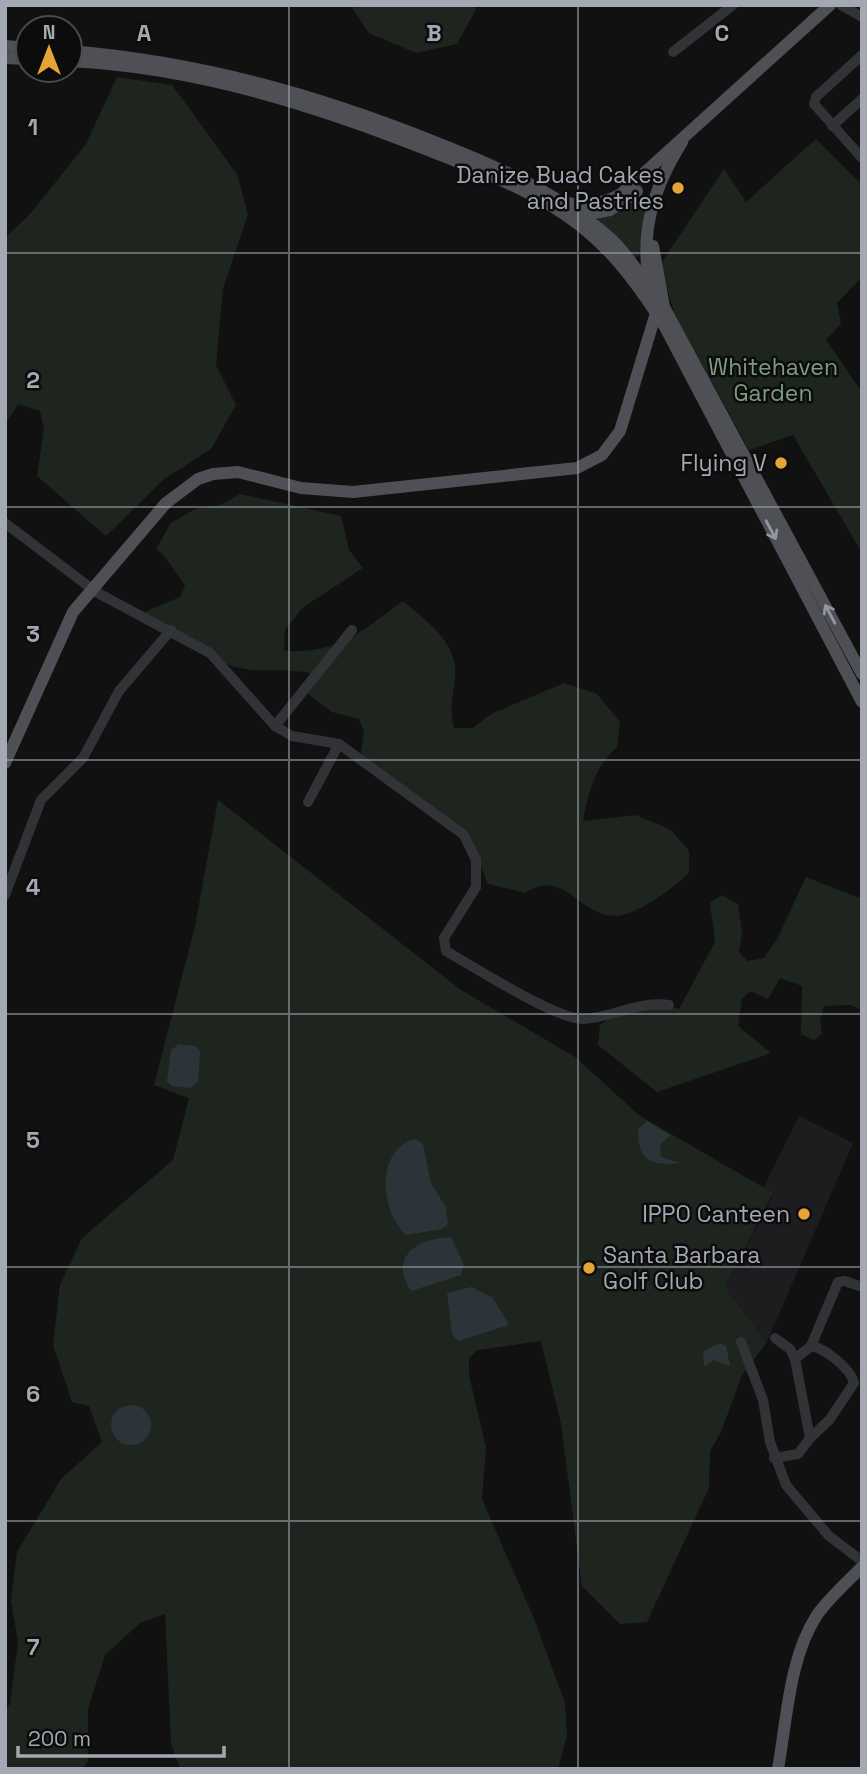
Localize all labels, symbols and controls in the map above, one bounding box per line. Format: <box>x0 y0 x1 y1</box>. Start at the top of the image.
north arrow <box>14 14 84 84</box>
text: A <box>137 18 152 48</box>
text: B <box>426 18 442 48</box>
text: C <box>715 18 729 48</box>
text: N <box>43 20 55 45</box>
text: 1 <box>28 112 38 142</box>
place label: Danize Buad Cakes and Pastries <box>456 160 664 216</box>
marker: Danize Buad Cakes and Pastries <box>670 180 686 196</box>
park label: Whitehaven Garden <box>708 352 838 408</box>
text: 2 <box>26 365 40 395</box>
place label: Flying V <box>681 448 767 478</box>
marker: Flying V <box>773 455 789 471</box>
one-way arrow <box>765 519 779 540</box>
one-way arrow <box>822 604 836 625</box>
text: 3 <box>26 619 40 649</box>
text: 4 <box>26 872 41 902</box>
text: 5 <box>26 1125 40 1155</box>
place label: IPPO Canteen <box>642 1199 790 1229</box>
marker: IPPO Canteen <box>796 1206 812 1222</box>
place label: Santa Barbara Golf Club <box>603 1240 760 1296</box>
marker: Santa Barbara Golf Club <box>581 1260 597 1276</box>
text: 6 <box>26 1379 40 1409</box>
text: 7 <box>27 1632 40 1662</box>
scale bar <box>18 1714 224 1758</box>
text: 200 m <box>28 1725 91 1752</box>

